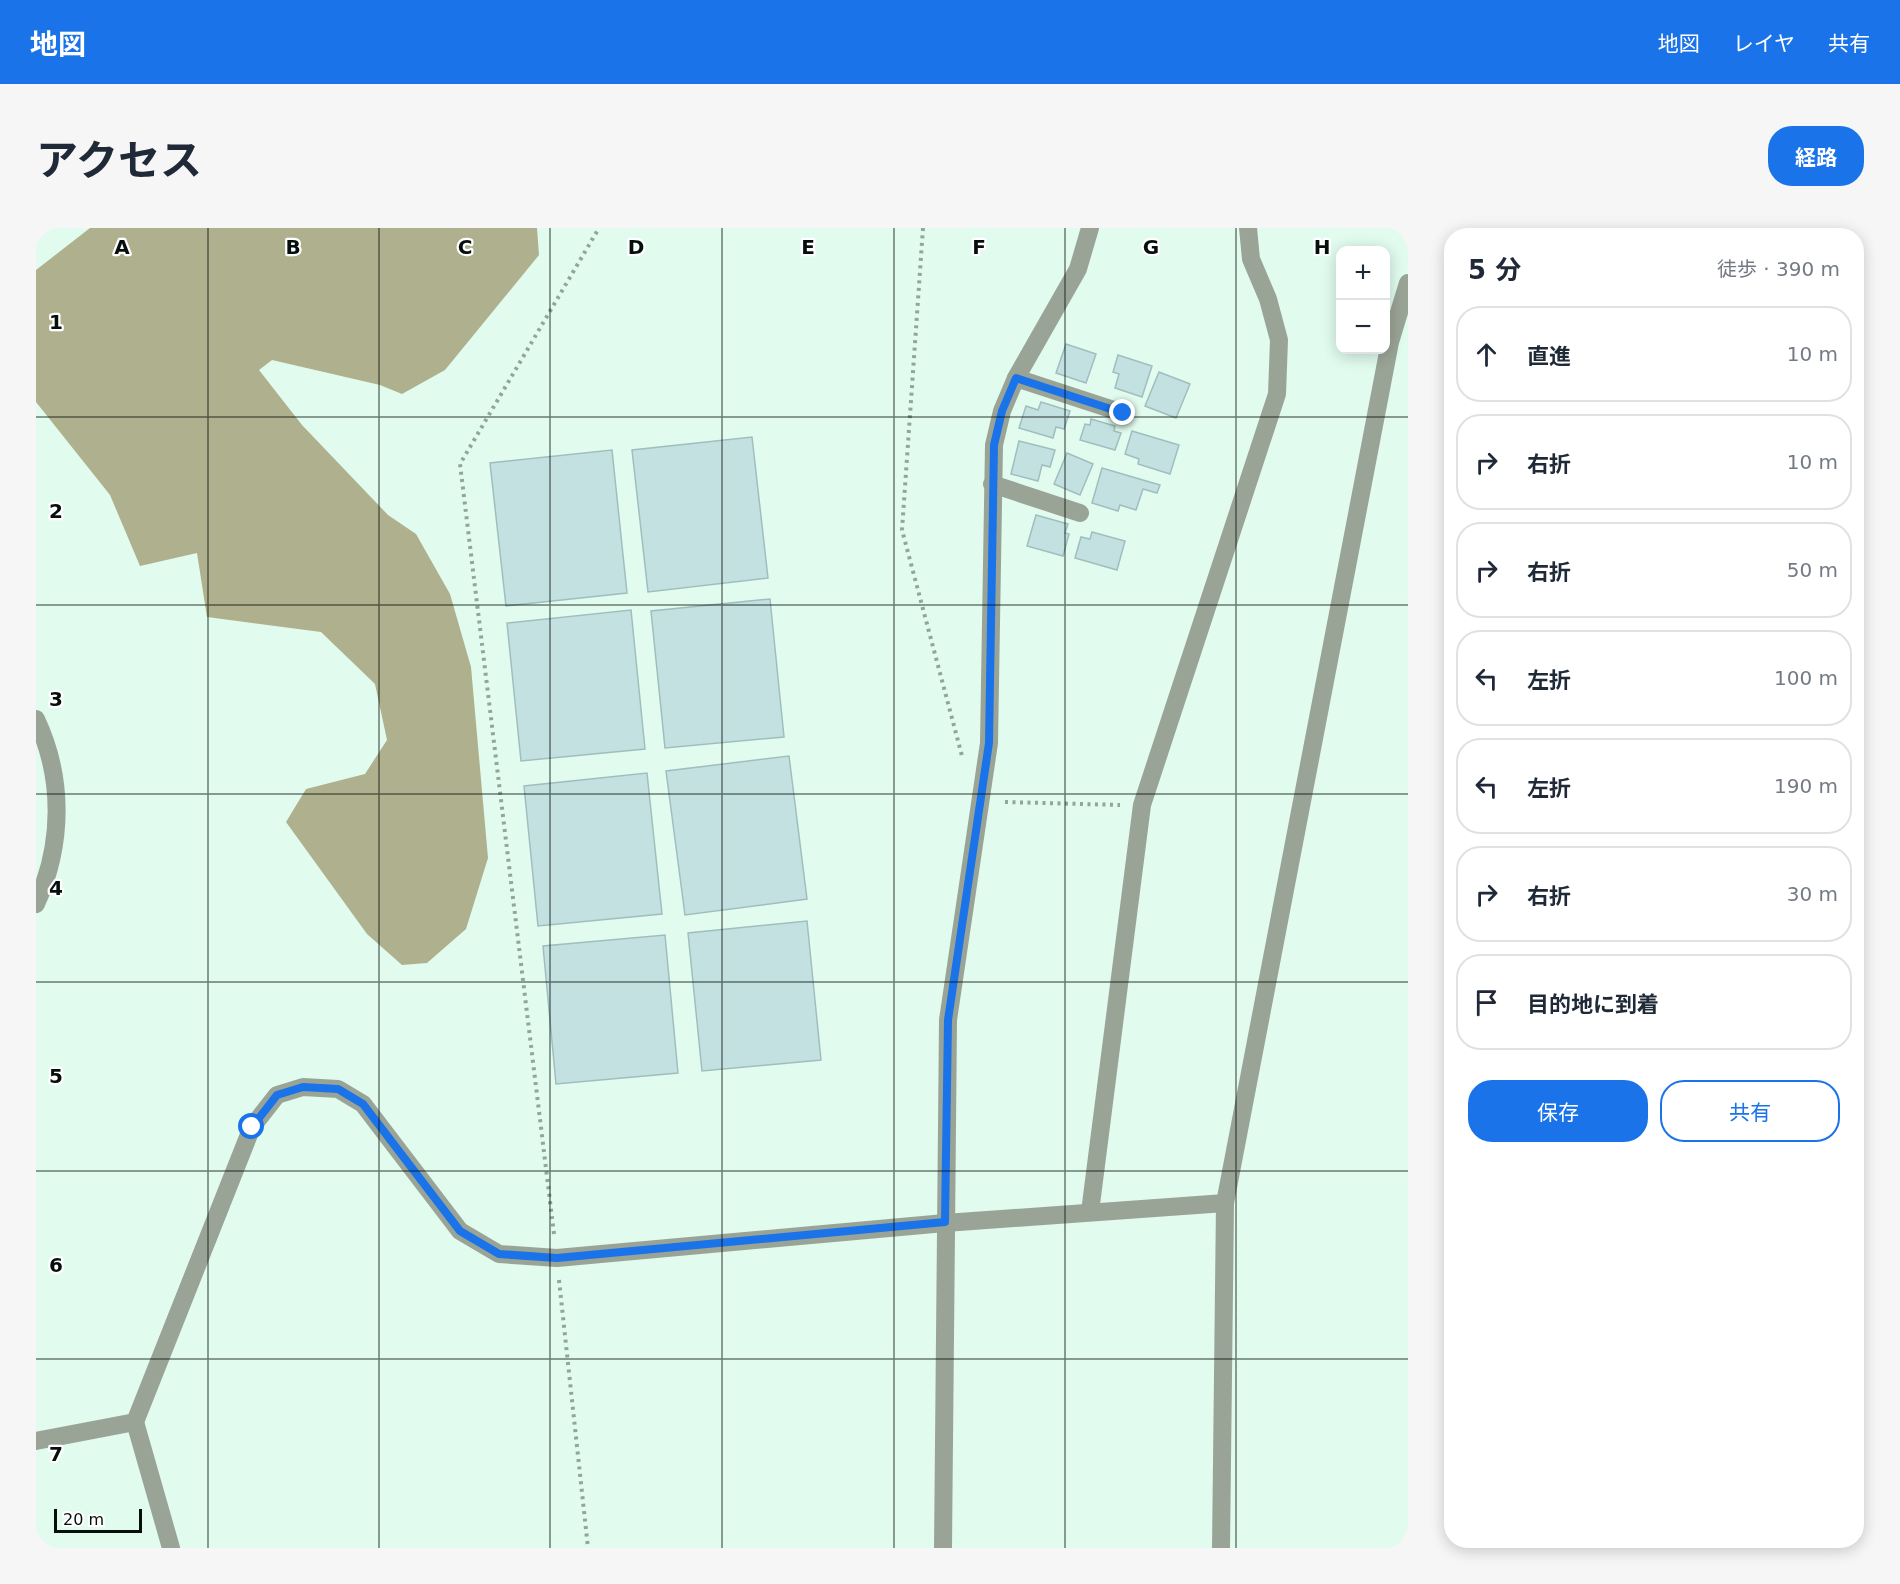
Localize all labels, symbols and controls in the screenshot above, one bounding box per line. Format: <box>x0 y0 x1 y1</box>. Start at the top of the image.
text: 地図 <box>30 28 86 61</box>
text: 地図 <box>1658 32 1700 56</box>
text: レイヤ <box>1733 32 1795 56</box>
text: 共有 <box>1828 32 1870 56</box>
button: 経路 <box>1768 126 1864 186</box>
text: アクセス <box>36 136 202 185</box>
text: A <box>114 235 130 259</box>
text: B <box>285 235 301 259</box>
text: C <box>458 235 472 259</box>
text: D <box>628 235 644 259</box>
text: E <box>801 235 815 259</box>
text: F <box>972 235 986 259</box>
text: G <box>1143 235 1159 259</box>
text: H <box>1314 235 1330 259</box>
map controls <box>1336 246 1390 354</box>
button: + <box>1336 246 1390 300</box>
text: 5 分 <box>1468 255 1521 285</box>
text: 徒歩 · 390 m <box>1717 257 1840 281</box>
button: − <box>1336 300 1390 354</box>
text: 1 <box>49 310 63 334</box>
icon: ahead <box>1470 338 1503 371</box>
text: 10 m <box>1787 342 1838 366</box>
text: 直進 <box>1527 344 1571 369</box>
route end <box>1109 399 1135 425</box>
icon: right <box>1470 446 1503 479</box>
text: 10 m <box>1787 450 1838 474</box>
text: 右折 <box>1527 452 1571 477</box>
text: 2 <box>49 499 63 523</box>
icon: right <box>1470 554 1503 587</box>
text: 50 m <box>1787 558 1838 582</box>
text: 右折 <box>1527 560 1571 585</box>
icon: left <box>1470 662 1503 695</box>
text: 100 m <box>1774 666 1838 690</box>
text: 左折 <box>1527 668 1571 693</box>
text: 3 <box>49 687 63 711</box>
icon: left <box>1470 770 1503 803</box>
text: 190 m <box>1774 774 1838 798</box>
text: 左折 <box>1527 776 1571 801</box>
text: 4 <box>49 876 63 900</box>
icon: right <box>1470 878 1503 911</box>
text: 30 m <box>1787 882 1838 906</box>
text: 右折 <box>1527 884 1571 909</box>
icon: arrive <box>1470 986 1503 1019</box>
text: 目的地に到着 <box>1527 992 1659 1017</box>
text: 5 <box>49 1064 63 1088</box>
button: 保存 <box>1468 1080 1648 1142</box>
button: 共有 <box>1660 1080 1840 1142</box>
route start <box>238 1113 264 1139</box>
text: 6 <box>49 1253 63 1277</box>
text: 7 <box>49 1442 63 1466</box>
scale bar <box>54 1506 142 1534</box>
text: 20 m <box>63 1510 104 1529</box>

